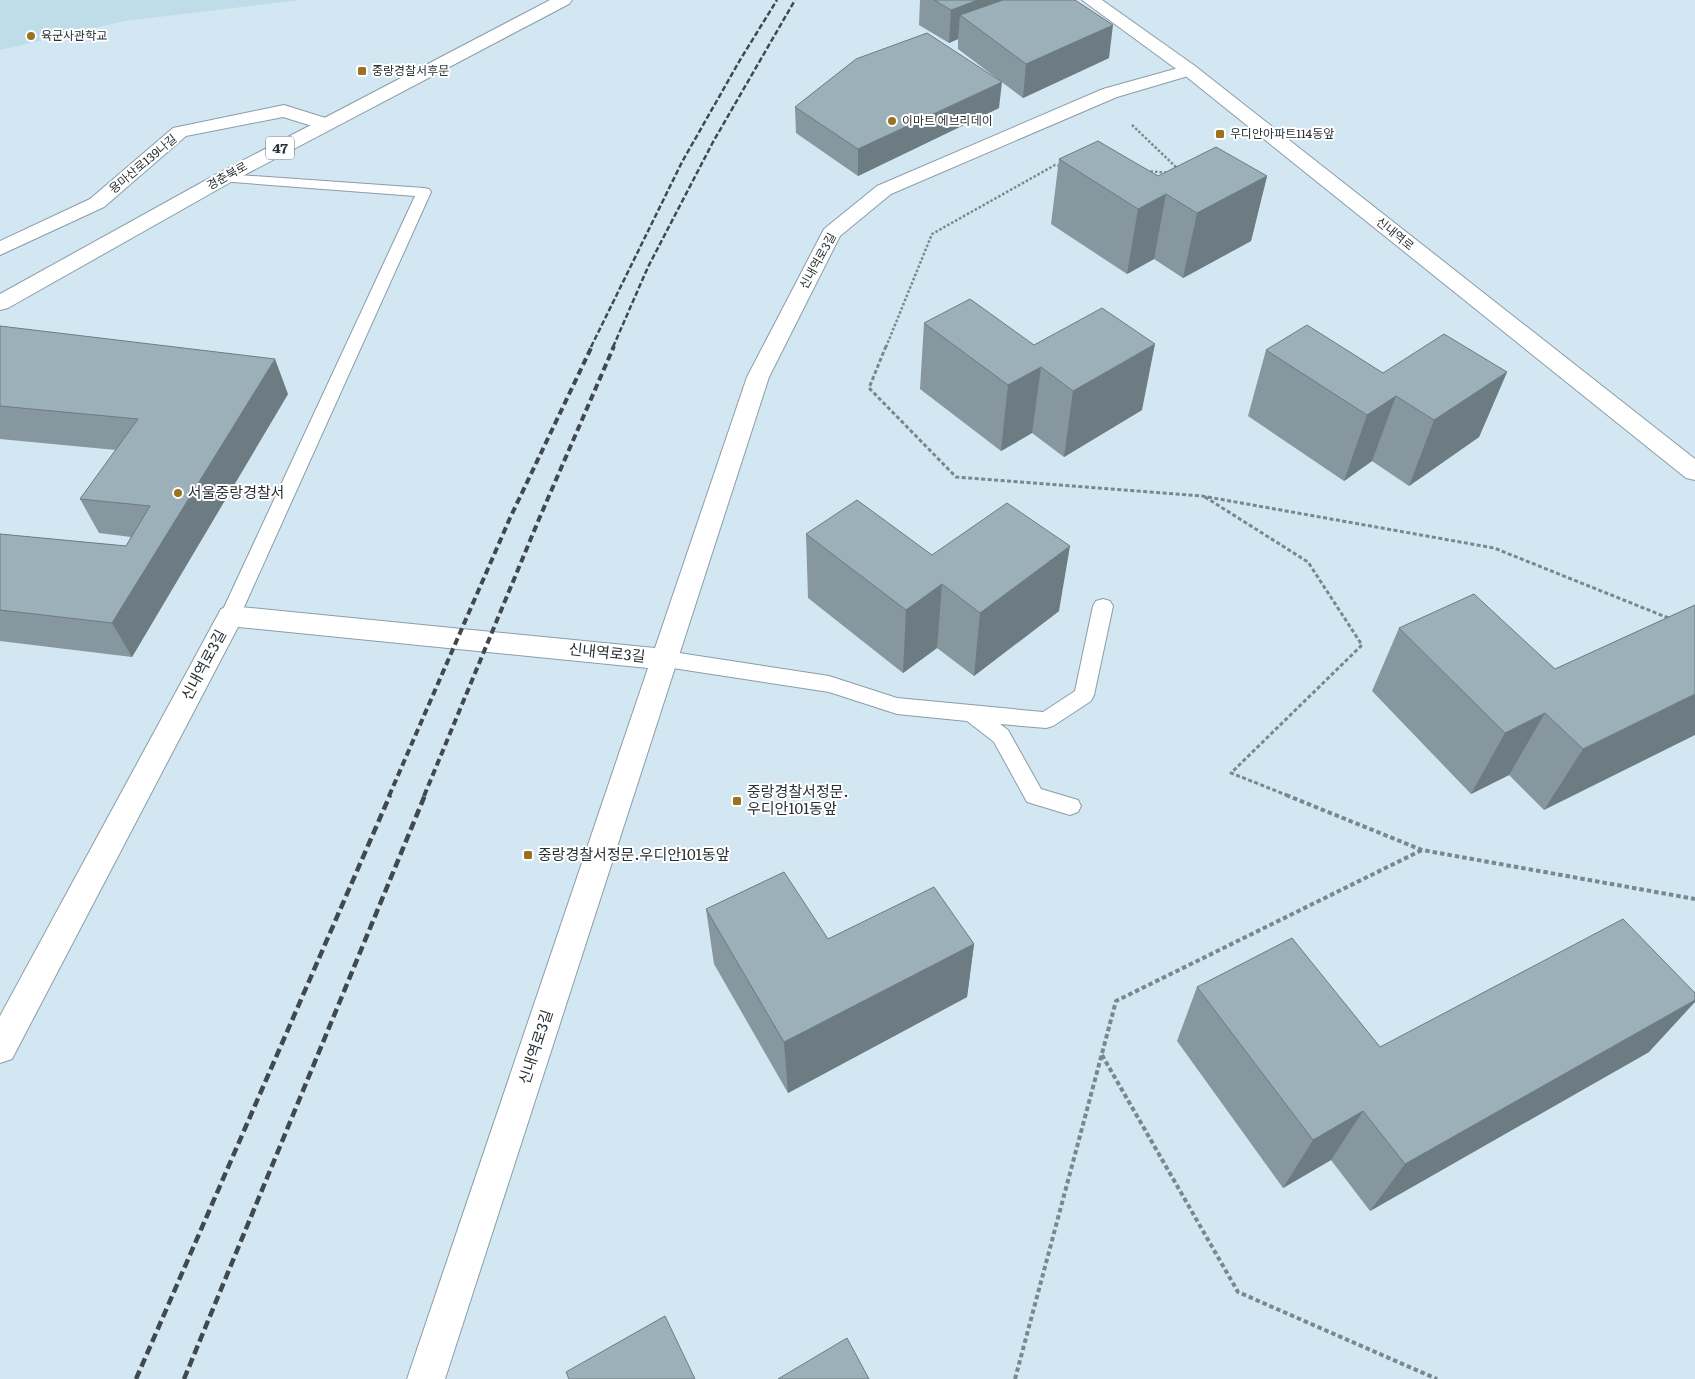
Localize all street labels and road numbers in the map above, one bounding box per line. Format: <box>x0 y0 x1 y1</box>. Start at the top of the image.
street label: 용마산로139나길 <box>104 129 180 197</box>
road number: 47 <box>266 136 294 160</box>
street label: 경춘북로 <box>203 157 250 194</box>
street label: 신내역로 <box>1373 212 1418 254</box>
street label: 신내역로3길 <box>794 229 840 292</box>
street label: 신내역로3길 <box>174 625 231 704</box>
street label: 신내역로3길 <box>568 636 647 667</box>
street label: 신내역로3길 <box>512 1006 557 1087</box>

